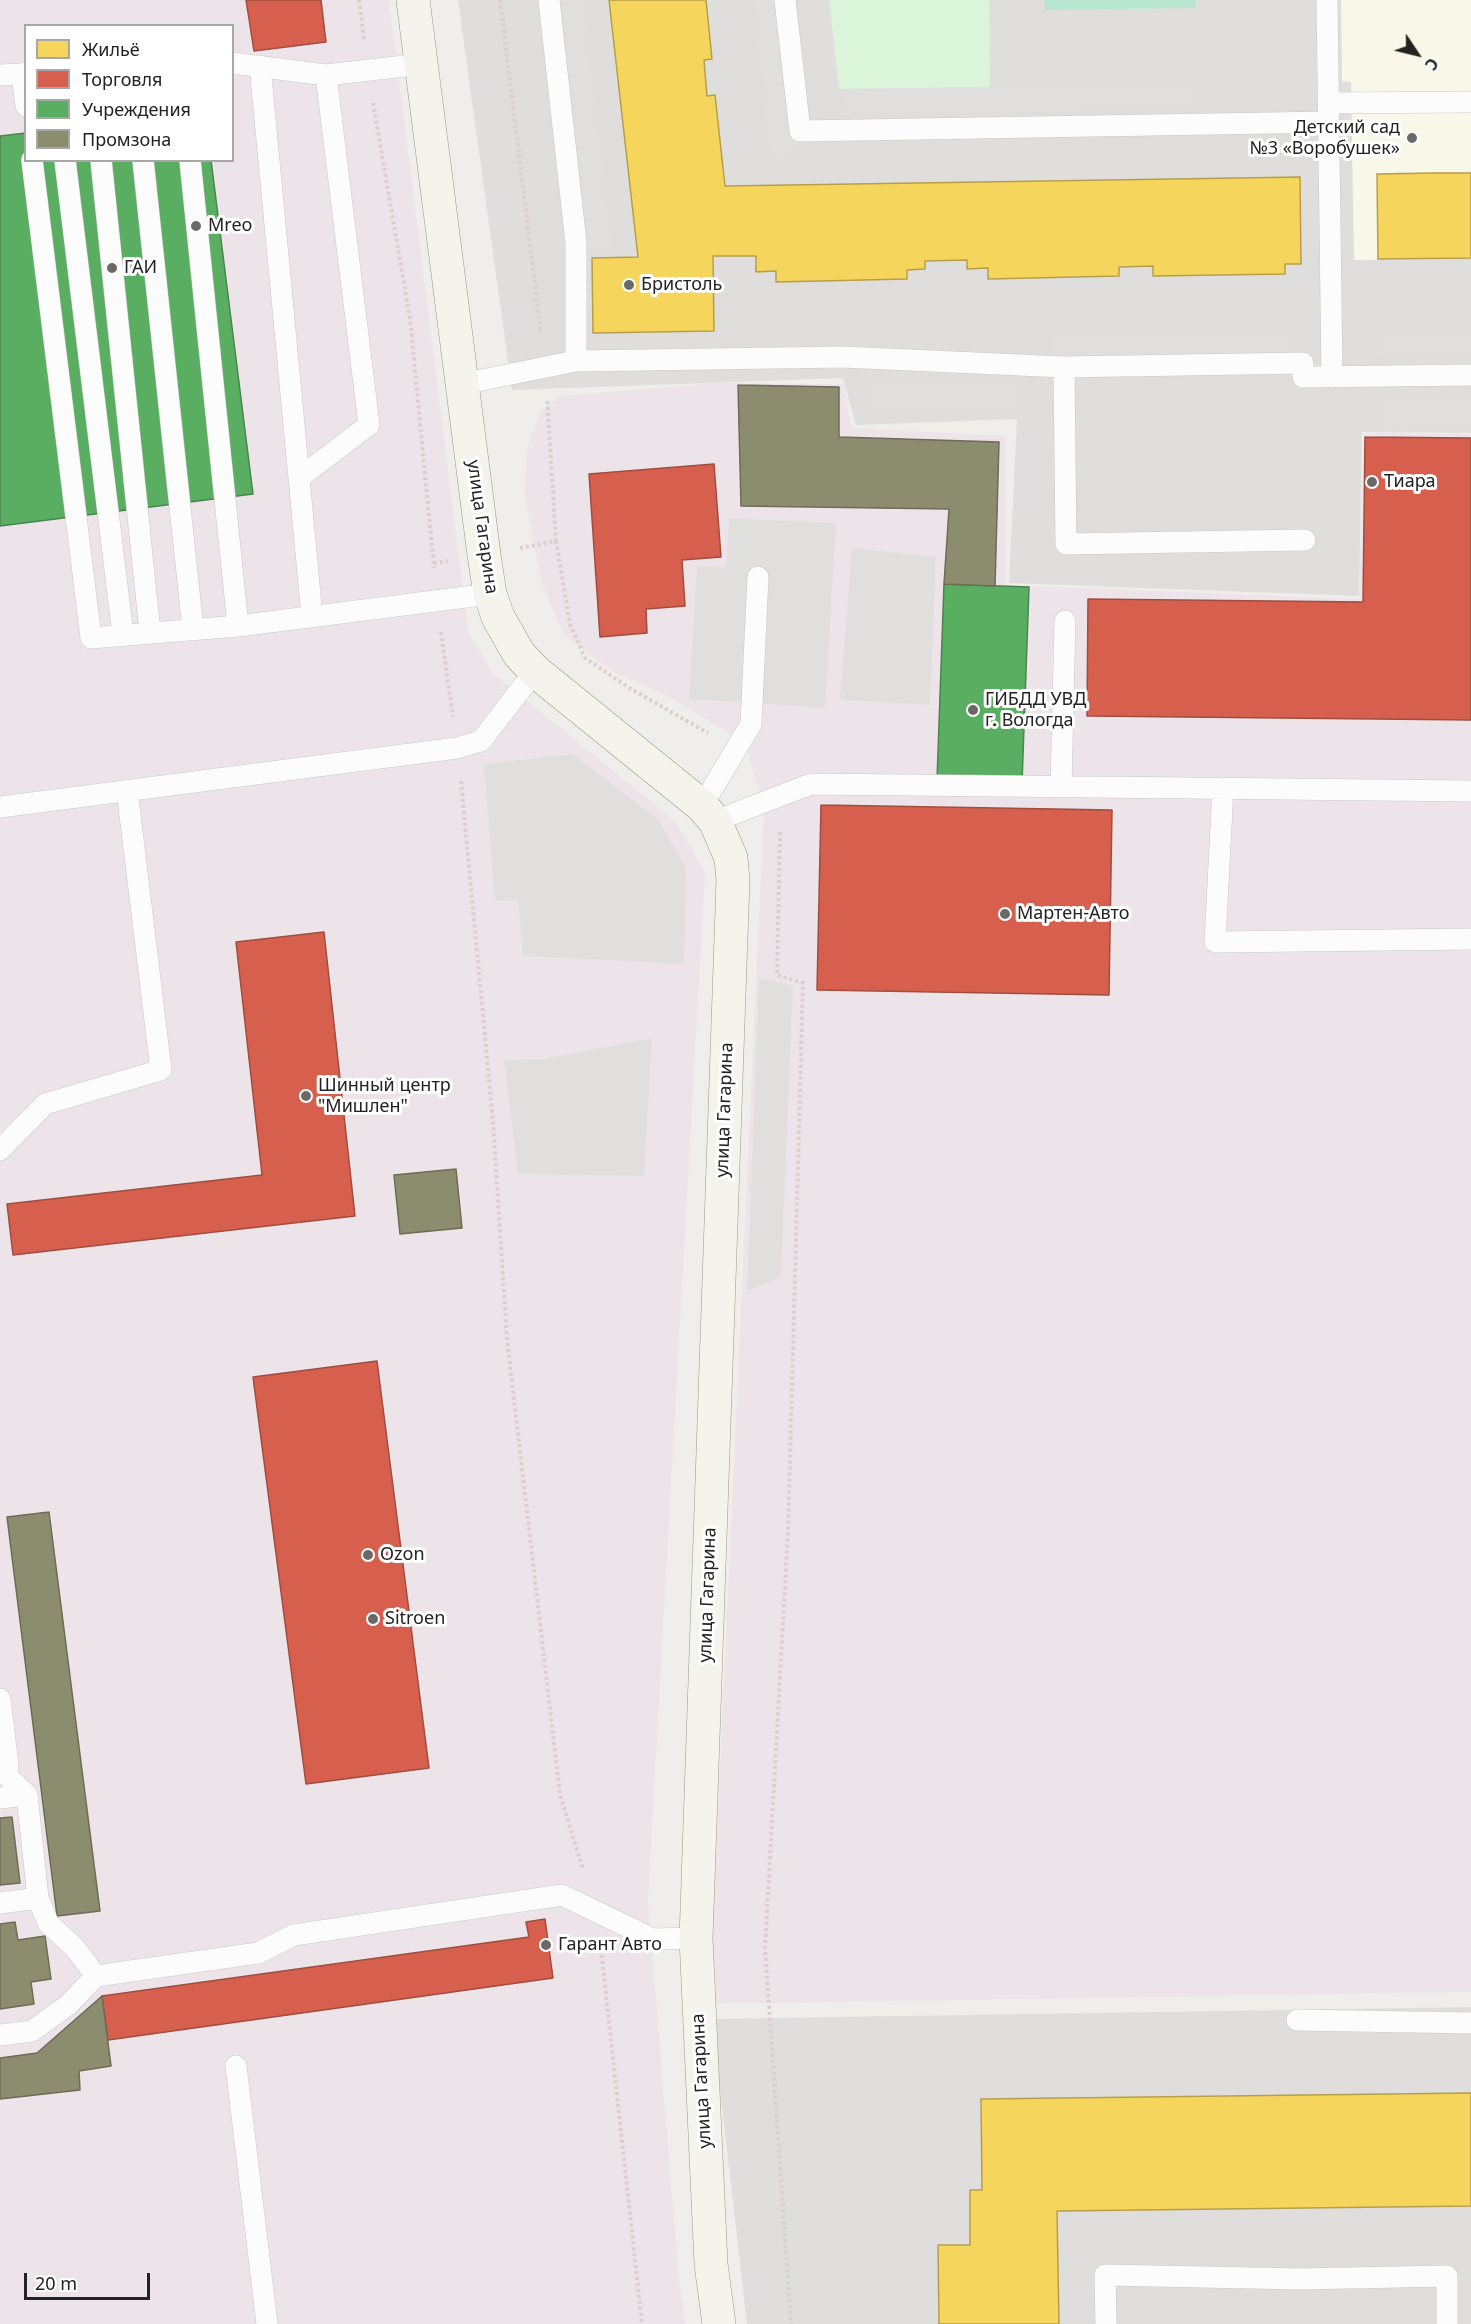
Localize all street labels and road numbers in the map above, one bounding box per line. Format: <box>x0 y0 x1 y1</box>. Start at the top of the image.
street label: улица Гагарина <box>462 459 502 595</box>
street label: улица Гагарина <box>712 1042 738 1178</box>
street label: улица Гагарина <box>695 1527 721 1663</box>
street label: улица Гагарина <box>688 2013 716 2149</box>

